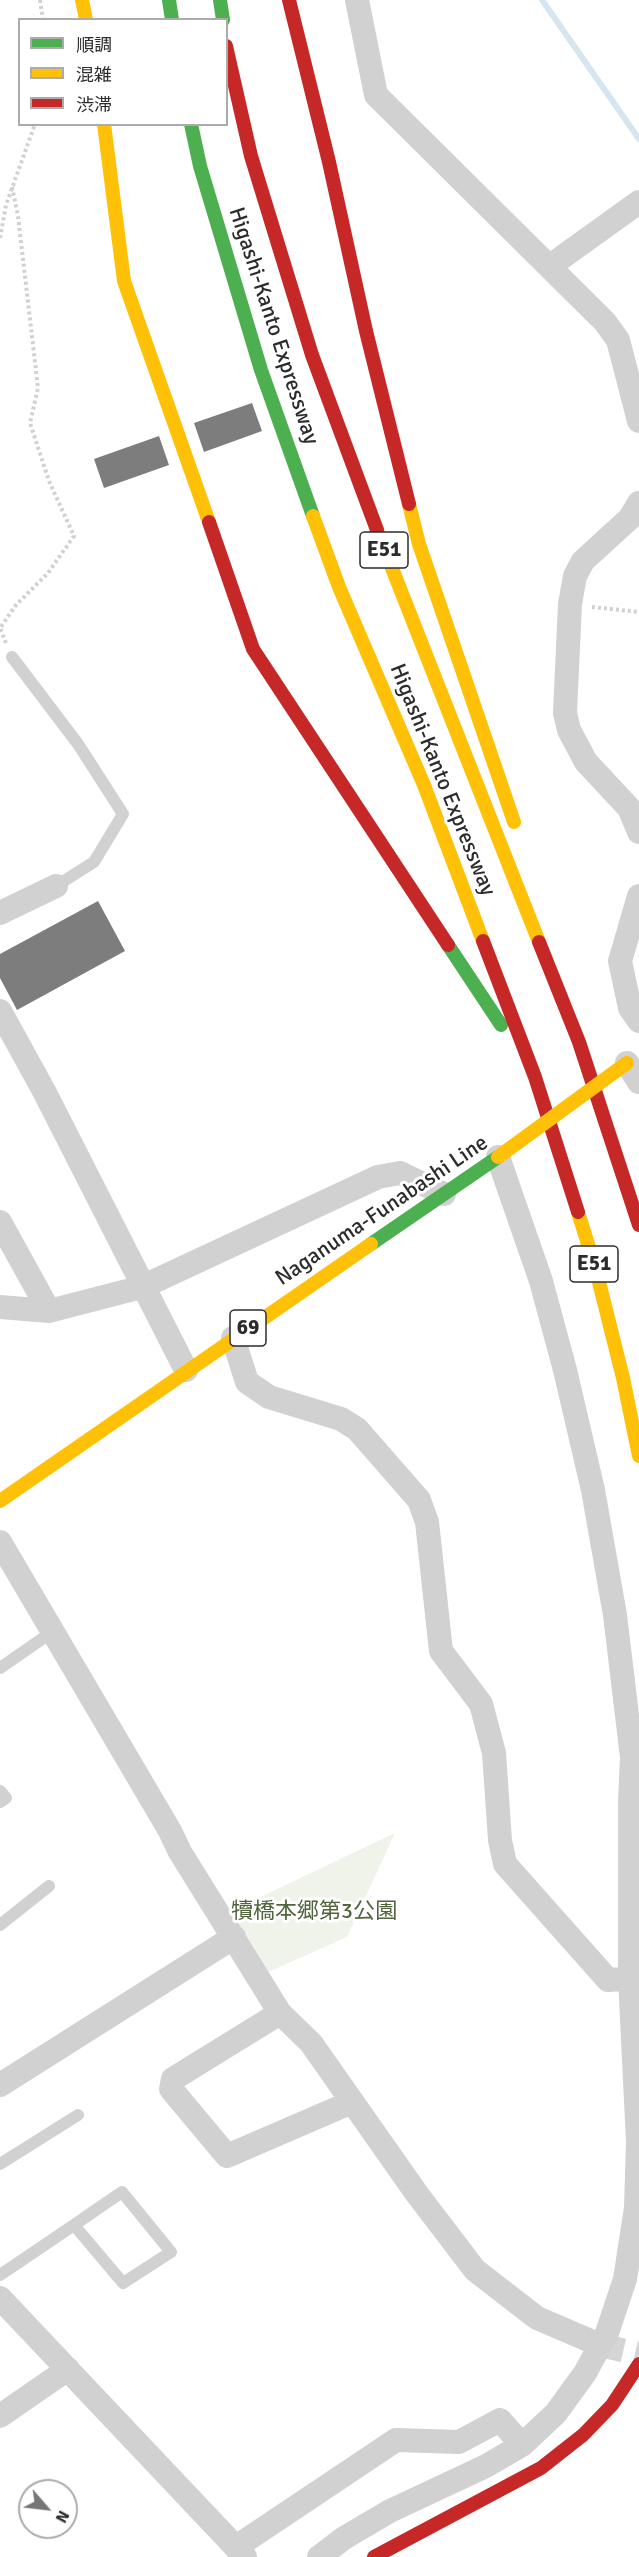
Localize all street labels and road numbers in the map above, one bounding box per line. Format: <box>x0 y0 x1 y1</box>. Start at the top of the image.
street label: Higashi-Kanto Expressway <box>222 204 324 448</box>
road number: E51 <box>360 532 408 568</box>
street label: Higashi-Kanto Expressway <box>383 660 501 900</box>
street label: Naganuma-Funabashi Line <box>271 1130 493 1292</box>
road number: E51 <box>570 1246 618 1282</box>
road number: 69 <box>230 1310 266 1346</box>

